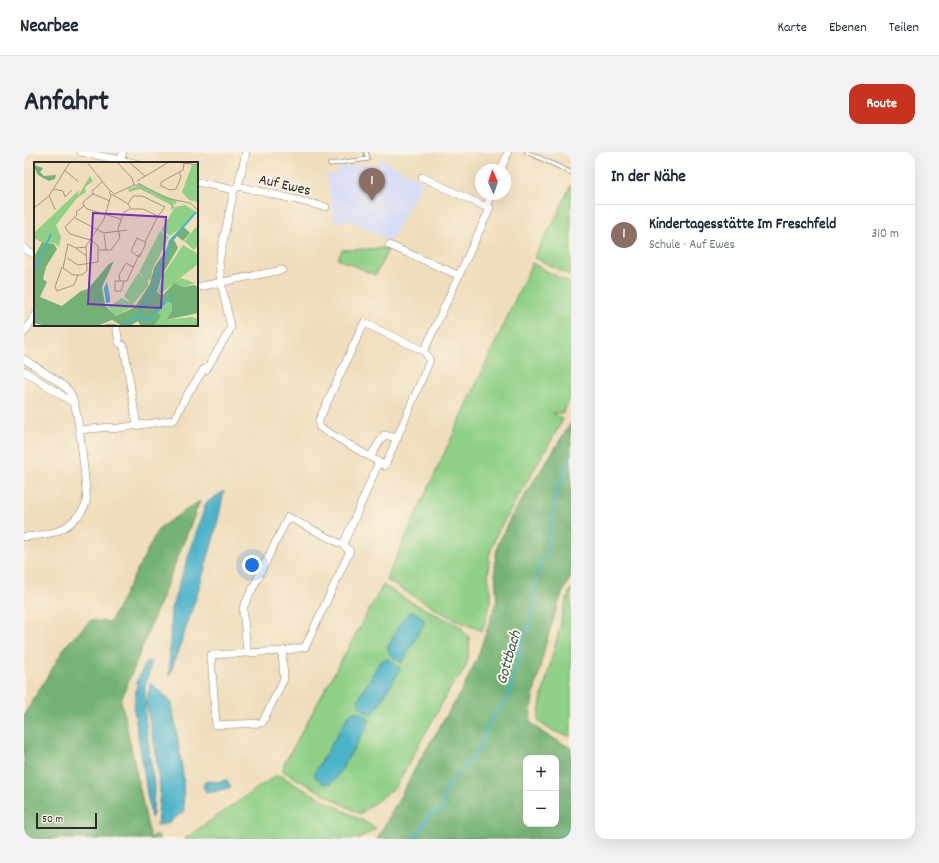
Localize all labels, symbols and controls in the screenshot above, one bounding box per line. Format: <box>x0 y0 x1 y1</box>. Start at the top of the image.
text: Nearbee <box>20 14 79 41</box>
text: Karte <box>777 18 807 38</box>
text: Ebenen <box>829 18 867 38</box>
text: Teilen <box>889 18 919 38</box>
text: Anfahrt <box>24 84 109 124</box>
button: Route <box>849 84 915 124</box>
inset map <box>34 162 198 326</box>
north arrow <box>475 164 511 200</box>
text: In der Nähe <box>611 166 686 190</box>
pin: 1 <box>359 168 385 201</box>
street label: Auf Ewes <box>256 169 313 203</box>
text: Kindertagesstätte Im Freschfeld <box>649 214 836 236</box>
text: 1 <box>623 225 625 244</box>
text: 310 m <box>871 225 899 244</box>
text: Schule · Auf Ewes <box>649 236 735 255</box>
your location <box>242 555 262 575</box>
water label: Gottbach <box>491 627 528 687</box>
map controls <box>523 755 559 827</box>
button: + <box>523 755 559 791</box>
button: − <box>523 791 559 827</box>
scale bar <box>36 811 97 830</box>
text: 50 m <box>42 812 63 828</box>

